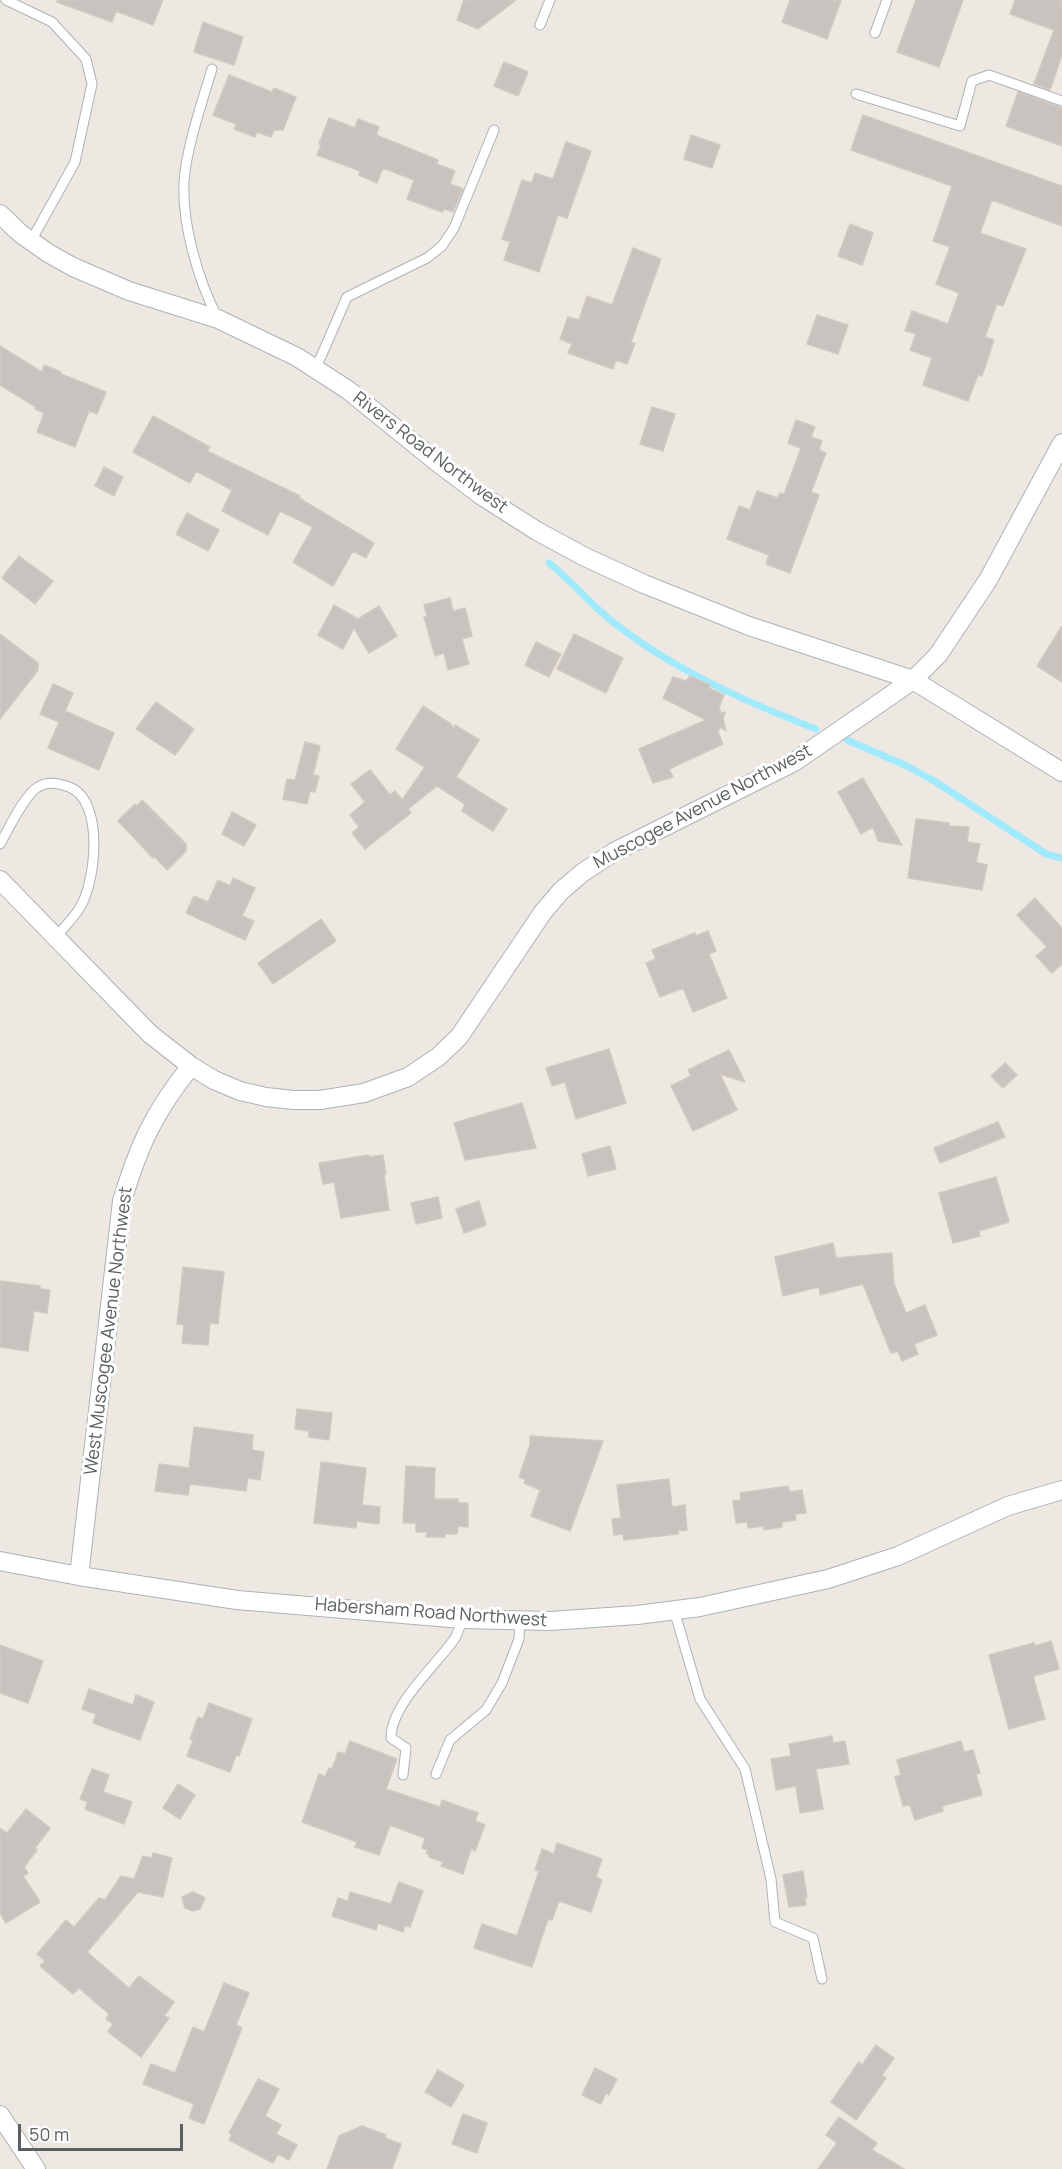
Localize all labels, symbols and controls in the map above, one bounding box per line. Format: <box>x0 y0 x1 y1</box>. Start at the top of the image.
street label: Rivers Road Northwest <box>348 388 512 518</box>
street label: Muscogee Avenue Northwest <box>590 740 816 874</box>
street label: West Muscogee Avenue Northwest <box>81 1185 137 1477</box>
street label: Habersham Road Northwest <box>314 1594 548 1632</box>
scale bar <box>21 2112 186 2150</box>
text: 50 m <box>29 2122 69 2146</box>

